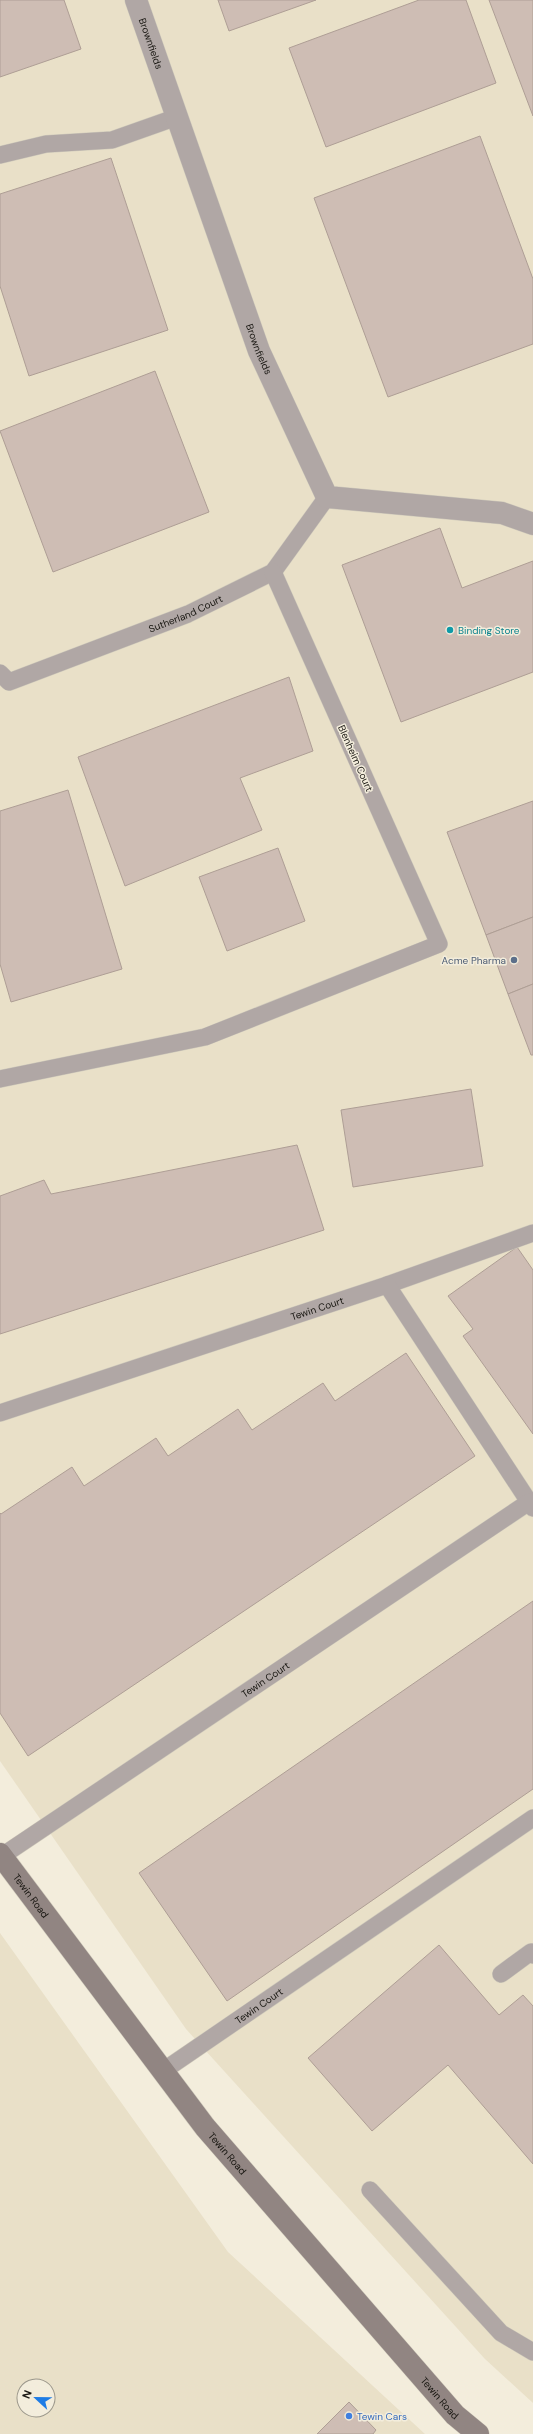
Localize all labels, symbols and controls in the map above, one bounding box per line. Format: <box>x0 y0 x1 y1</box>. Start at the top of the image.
street label: Brownfields <box>136 16 166 71</box>
street label: Brownfields <box>243 322 275 376</box>
street label: Sutherland Court <box>147 592 225 635</box>
place label: Binding Store <box>458 624 520 637</box>
marker: Binding Store <box>445 625 455 635</box>
street label: Blenheim Court <box>335 723 376 794</box>
place label: Acme Pharma <box>442 954 506 967</box>
marker: Acme Pharma <box>509 955 519 965</box>
street label: Tewin Court <box>289 1294 346 1323</box>
street label: Tewin Court <box>239 1659 292 1700</box>
street label: Tewin Road <box>10 1871 52 1921</box>
street label: Tewin Court <box>233 1985 286 2027</box>
street label: Tewin Road <box>205 2130 249 2177</box>
street label: Tewin Road <box>418 2374 461 2422</box>
north arrow <box>16 2378 56 2418</box>
text: N <box>19 2388 35 2401</box>
place label: Tewin Cars <box>357 2410 407 2423</box>
marker: Tewin Cars <box>344 2411 354 2421</box>

